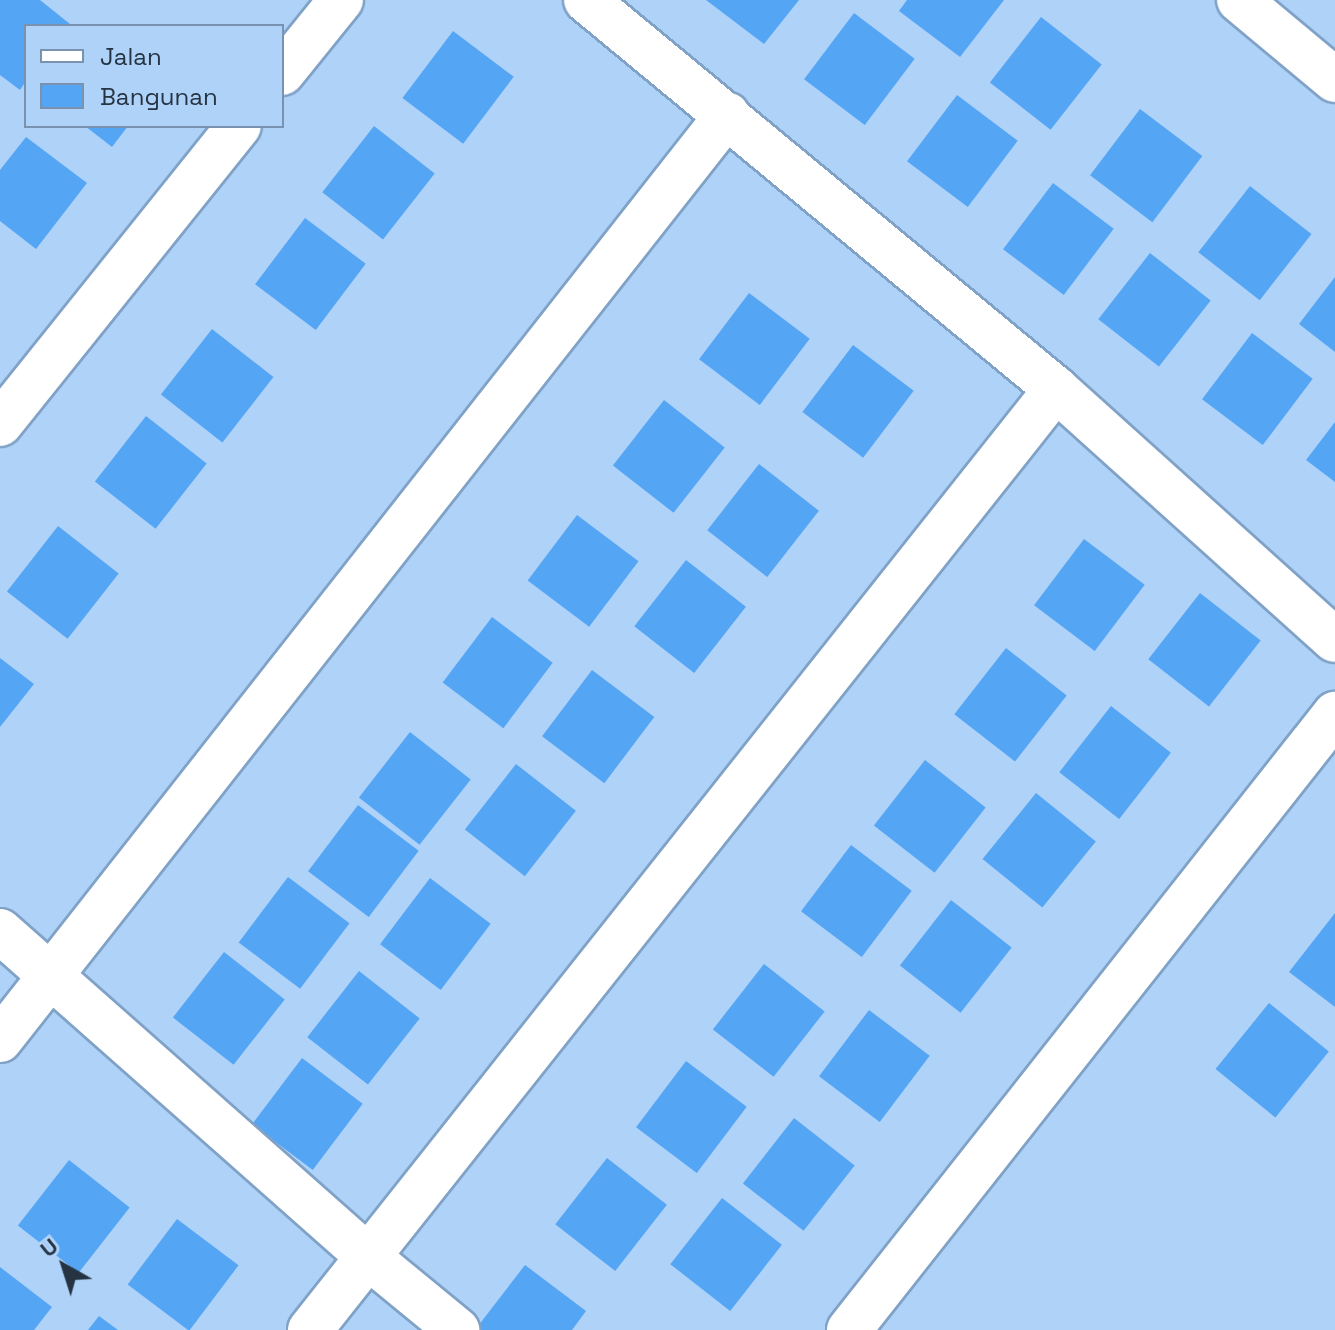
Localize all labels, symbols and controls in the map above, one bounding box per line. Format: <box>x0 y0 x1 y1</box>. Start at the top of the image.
legend <box>24 24 284 128</box>
text: Jalan <box>100 41 162 72</box>
text: Bangunan <box>100 81 218 112</box>
north arrow <box>24 1226 104 1306</box>
text: U <box>34 1232 63 1263</box>

